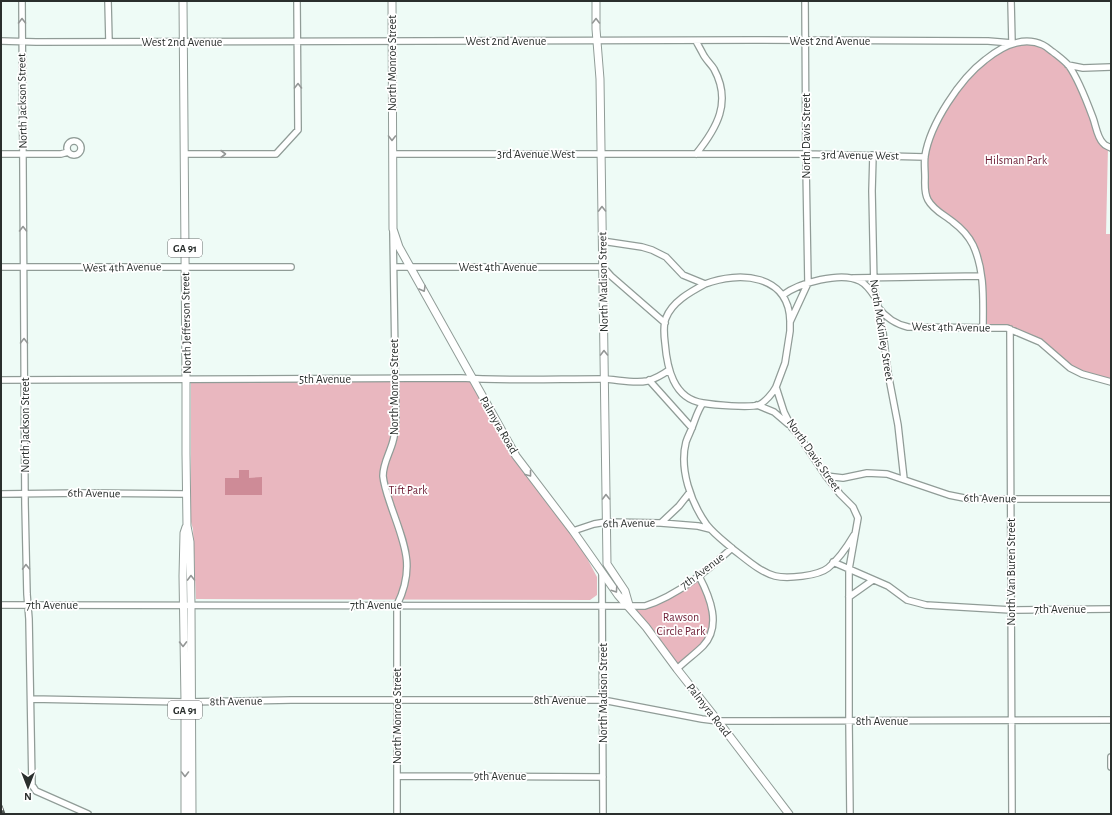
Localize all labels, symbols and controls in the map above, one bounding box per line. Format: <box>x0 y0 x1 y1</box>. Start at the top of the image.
street label: North Monroe Street <box>386 15 398 111</box>
one-way arrow <box>18 18 26 24</box>
one-way arrow <box>592 18 600 24</box>
street label: West 2nd Avenue <box>466 35 546 47</box>
street label: West 2nd Avenue <box>790 35 870 47</box>
street label: West 2nd Avenue <box>142 36 222 48</box>
street label: North Jackson Street <box>15 53 29 149</box>
one-way arrow <box>294 83 302 89</box>
street label: North Davis Street <box>800 93 812 179</box>
one-way arrow <box>388 135 397 141</box>
street label: 3rd Avenue West <box>497 148 575 160</box>
street label: 3rd Avenue West <box>821 148 899 162</box>
one-way arrow <box>220 150 226 158</box>
park label: Hilsman Park <box>985 154 1048 166</box>
one-way arrow <box>598 206 606 212</box>
one-way arrow <box>19 226 27 232</box>
street label: North Madison Street <box>596 232 610 332</box>
road number: GA 91 <box>168 239 202 257</box>
street label: West 4th Avenue <box>83 260 161 274</box>
street label: West 4th Avenue <box>459 261 537 273</box>
street label: North Jefferson Street <box>179 272 193 374</box>
street label: North McKinley Street <box>867 278 896 382</box>
one-way arrow <box>418 285 425 292</box>
street label: West 4th Avenue <box>912 320 990 334</box>
one-way arrow <box>20 338 28 344</box>
street label: North Monroe Street <box>388 339 400 435</box>
one-way arrow <box>600 350 608 356</box>
street label: 5th Avenue <box>299 373 351 385</box>
street label: North Jackson Street <box>19 377 31 473</box>
street label: Palmyra Road <box>477 394 520 456</box>
street label: North Davis Street <box>785 417 844 494</box>
one-way arrow <box>525 470 532 477</box>
park label: Tift Park <box>388 484 428 496</box>
street label: 6th Avenue <box>68 487 120 499</box>
street label: 6th Avenue <box>964 492 1016 504</box>
one-way arrow <box>602 494 610 500</box>
street label: 6th Avenue <box>603 517 655 529</box>
street label: North Van Buren Street <box>1005 518 1017 626</box>
street label: 7th Avenue <box>678 551 726 591</box>
one-way arrow <box>22 564 30 570</box>
one-way arrow <box>186 575 195 581</box>
one-way arrow <box>610 586 618 593</box>
street label: 7th Avenue <box>26 599 78 611</box>
street label: 7th Avenue <box>350 599 402 611</box>
street label: 7th Avenue <box>1034 603 1086 615</box>
park label: Rawson Circle Park <box>657 611 706 637</box>
one-way arrow <box>179 641 188 647</box>
street label: North Madison Street <box>597 643 609 743</box>
street label: North Monroe Street <box>391 668 403 764</box>
street label: Palmyra Road <box>684 681 733 740</box>
street label: 8th Avenue <box>534 694 586 706</box>
street label: 8th Avenue <box>210 695 262 707</box>
road number: GA 91 <box>168 701 202 719</box>
street label: 8th Avenue <box>856 715 908 727</box>
north arrow <box>8 767 48 807</box>
street label: 9th Avenue <box>474 770 526 782</box>
one-way arrow <box>181 771 189 777</box>
text: N <box>24 791 32 802</box>

